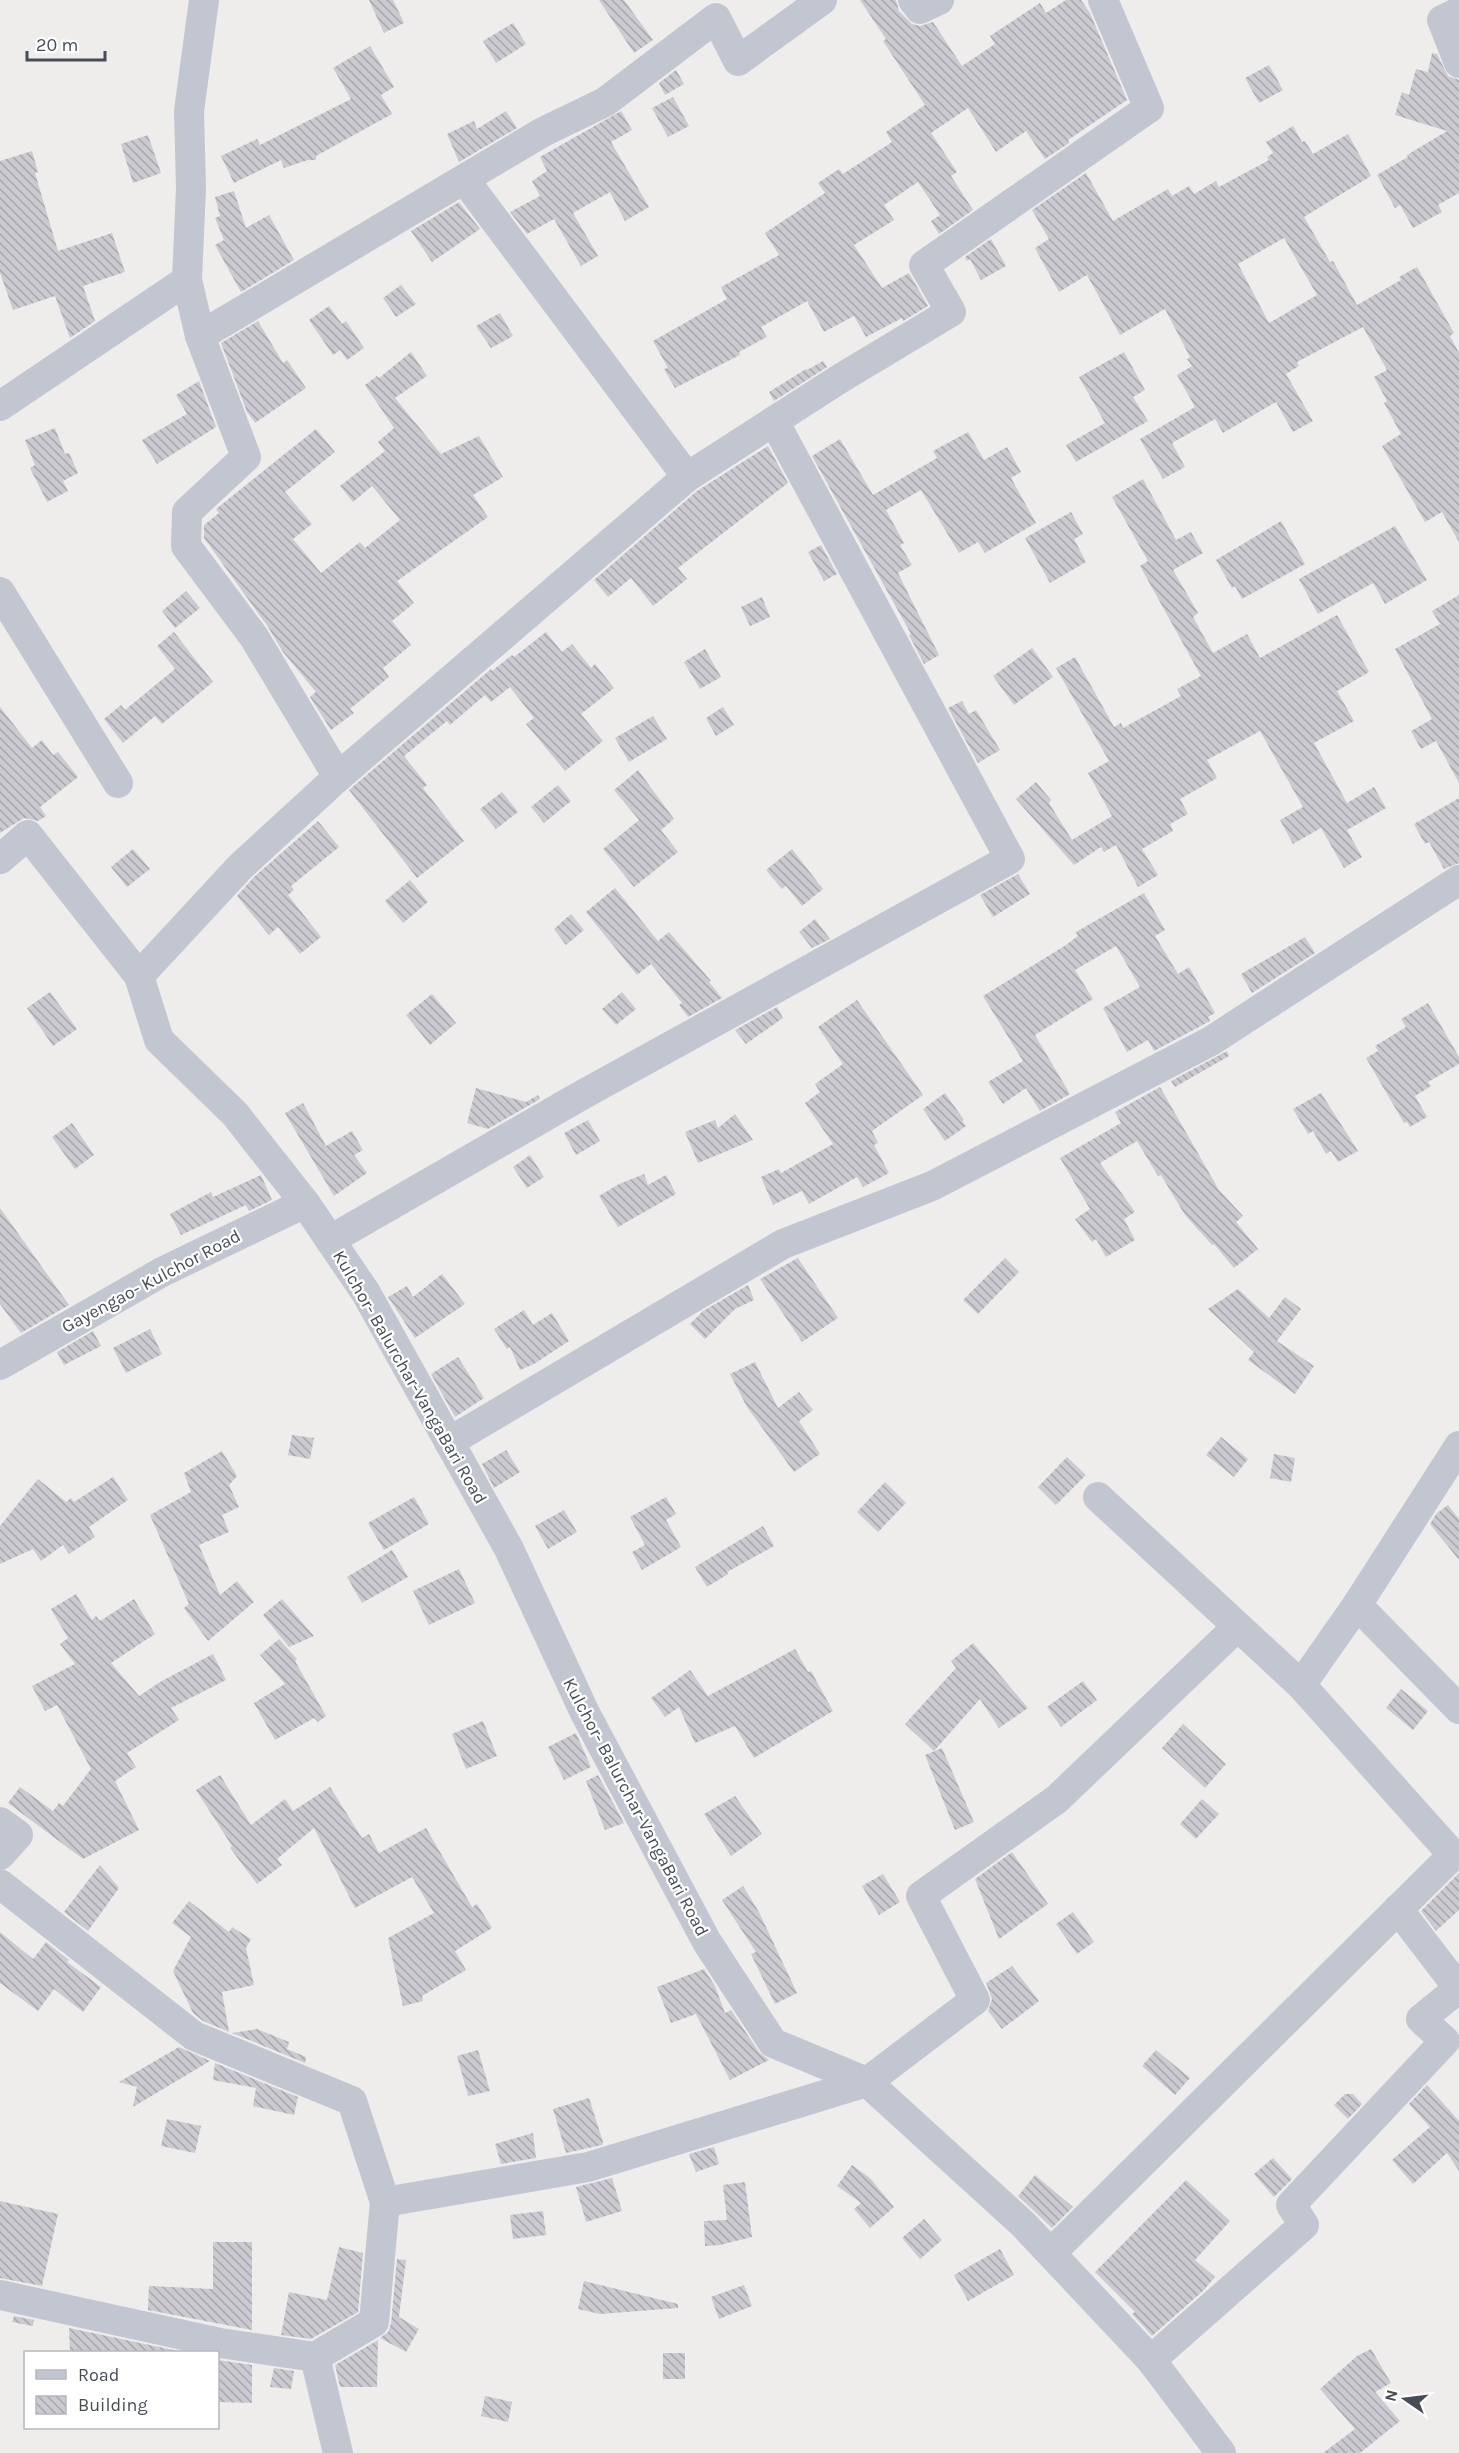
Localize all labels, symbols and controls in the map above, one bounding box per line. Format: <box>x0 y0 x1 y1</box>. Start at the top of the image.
scale bar <box>27 24 105 62</box>
text: 20 m <box>36 34 78 56</box>
street label: Gayengao- Kulchor Road <box>58 1224 244 1338</box>
street label: Kulchor- Balurchar-VangaBari Road <box>328 1246 492 1508</box>
street label: Kulchor- Balurchar-VangaBari Road <box>558 1674 714 1940</box>
legend <box>24 2351 219 2429</box>
text: Road <box>78 2364 119 2386</box>
north arrow <box>1375 2369 1435 2429</box>
text: N <box>1380 2388 1402 2403</box>
text: Building <box>78 2394 148 2416</box>

